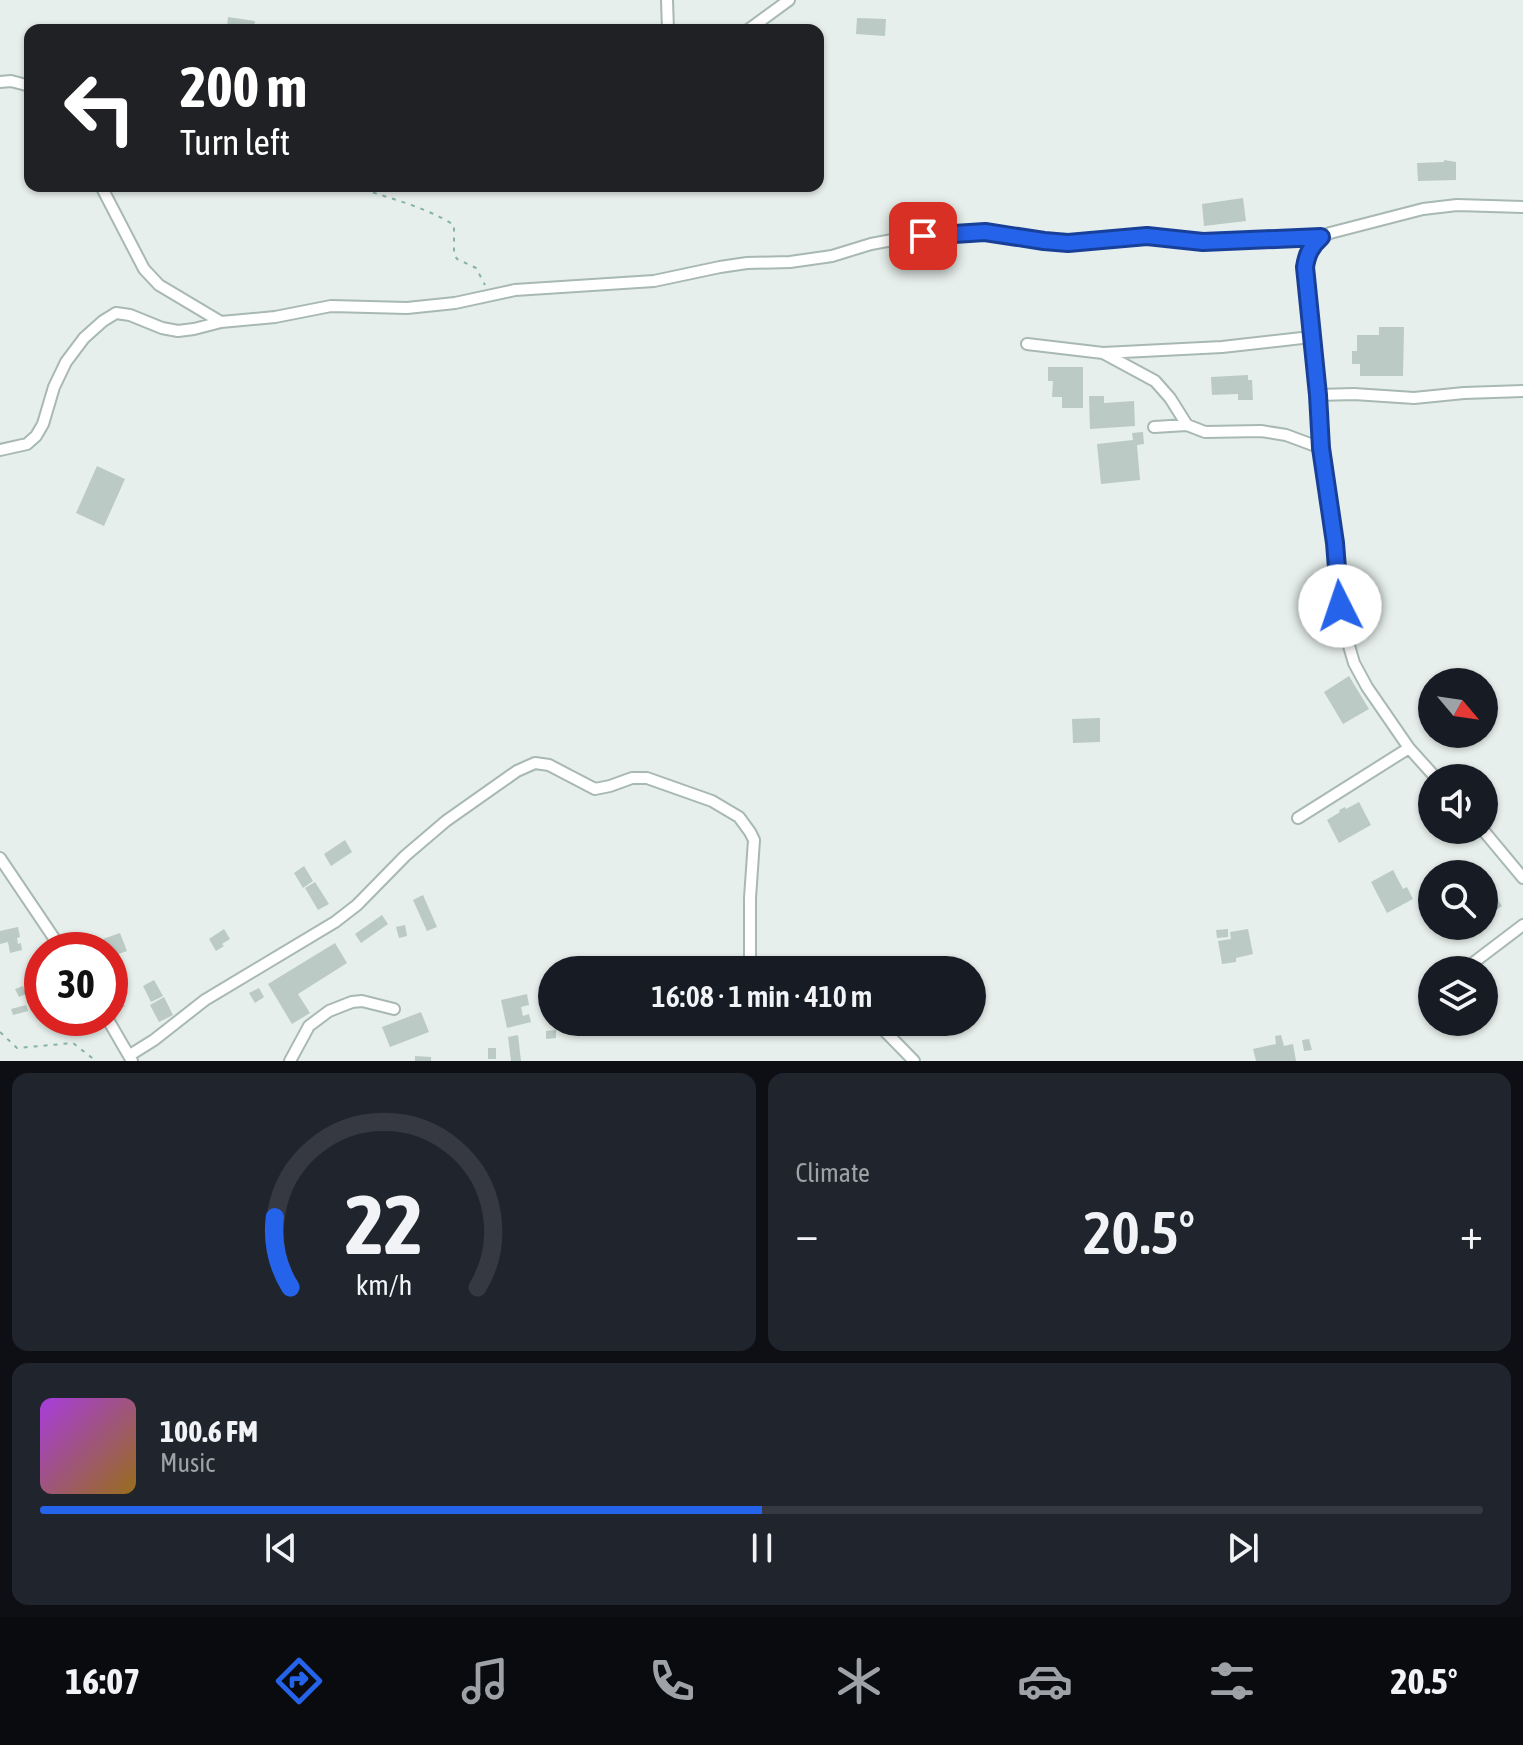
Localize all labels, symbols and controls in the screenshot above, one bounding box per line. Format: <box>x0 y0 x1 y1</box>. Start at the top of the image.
text: 200 m <box>180 55 307 119</box>
icon: left <box>48 56 152 160</box>
text: Turn left <box>180 121 290 163</box>
pin <box>889 202 957 270</box>
icon: arrive <box>901 214 945 258</box>
position arrow <box>1298 564 1382 648</box>
north arrow <box>1418 668 1498 748</box>
map controls <box>1418 668 1498 1036</box>
button: sound <box>1418 764 1498 844</box>
button: search <box>1418 860 1498 940</box>
speed limit sign: 30 <box>24 932 128 1036</box>
button: layers <box>1418 956 1498 1036</box>
text: 16:08 · 1 min · 410 m <box>652 979 872 1013</box>
text: Climate <box>796 1158 870 1188</box>
text: 22 <box>345 1176 423 1272</box>
text: 20.5° <box>1083 1198 1195 1267</box>
text: − <box>796 1208 818 1258</box>
text: + <box>1460 1208 1483 1258</box>
text: km/h <box>355 1268 412 1301</box>
text: 100.6 FM <box>160 1414 258 1448</box>
text: Music <box>160 1448 215 1478</box>
icon: previous <box>259 1526 303 1570</box>
icon: pause <box>740 1526 784 1570</box>
icon: next <box>1221 1526 1265 1570</box>
icon: directions <box>271 1653 327 1709</box>
icon: music <box>457 1653 513 1709</box>
icon: phone <box>644 1653 700 1709</box>
icon: climate <box>831 1653 887 1709</box>
icon: car <box>1017 1653 1073 1709</box>
icon: filters <box>1204 1653 1260 1709</box>
text: 16:07 <box>65 1660 140 1702</box>
text: 20.5° <box>1391 1660 1458 1702</box>

